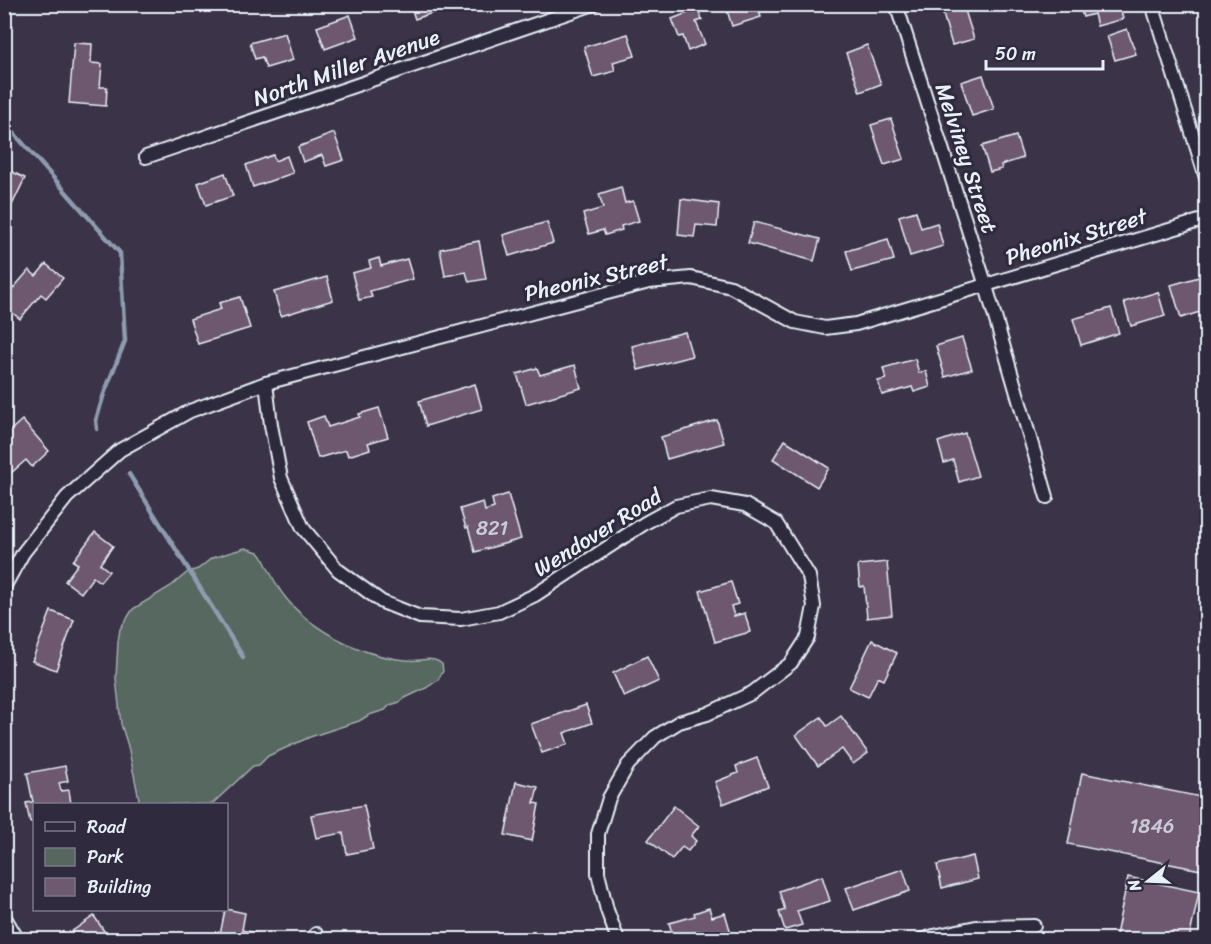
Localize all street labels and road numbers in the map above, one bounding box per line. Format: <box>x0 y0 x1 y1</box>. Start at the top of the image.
street label: North Miller Avenue <box>247 17 445 118</box>
street label: Melviney Street <box>924 78 1009 239</box>
street label: Pheonix Street <box>1001 196 1153 276</box>
street label: Pheonix Street <box>520 242 673 313</box>
street label: Wendover Road <box>525 477 671 588</box>

